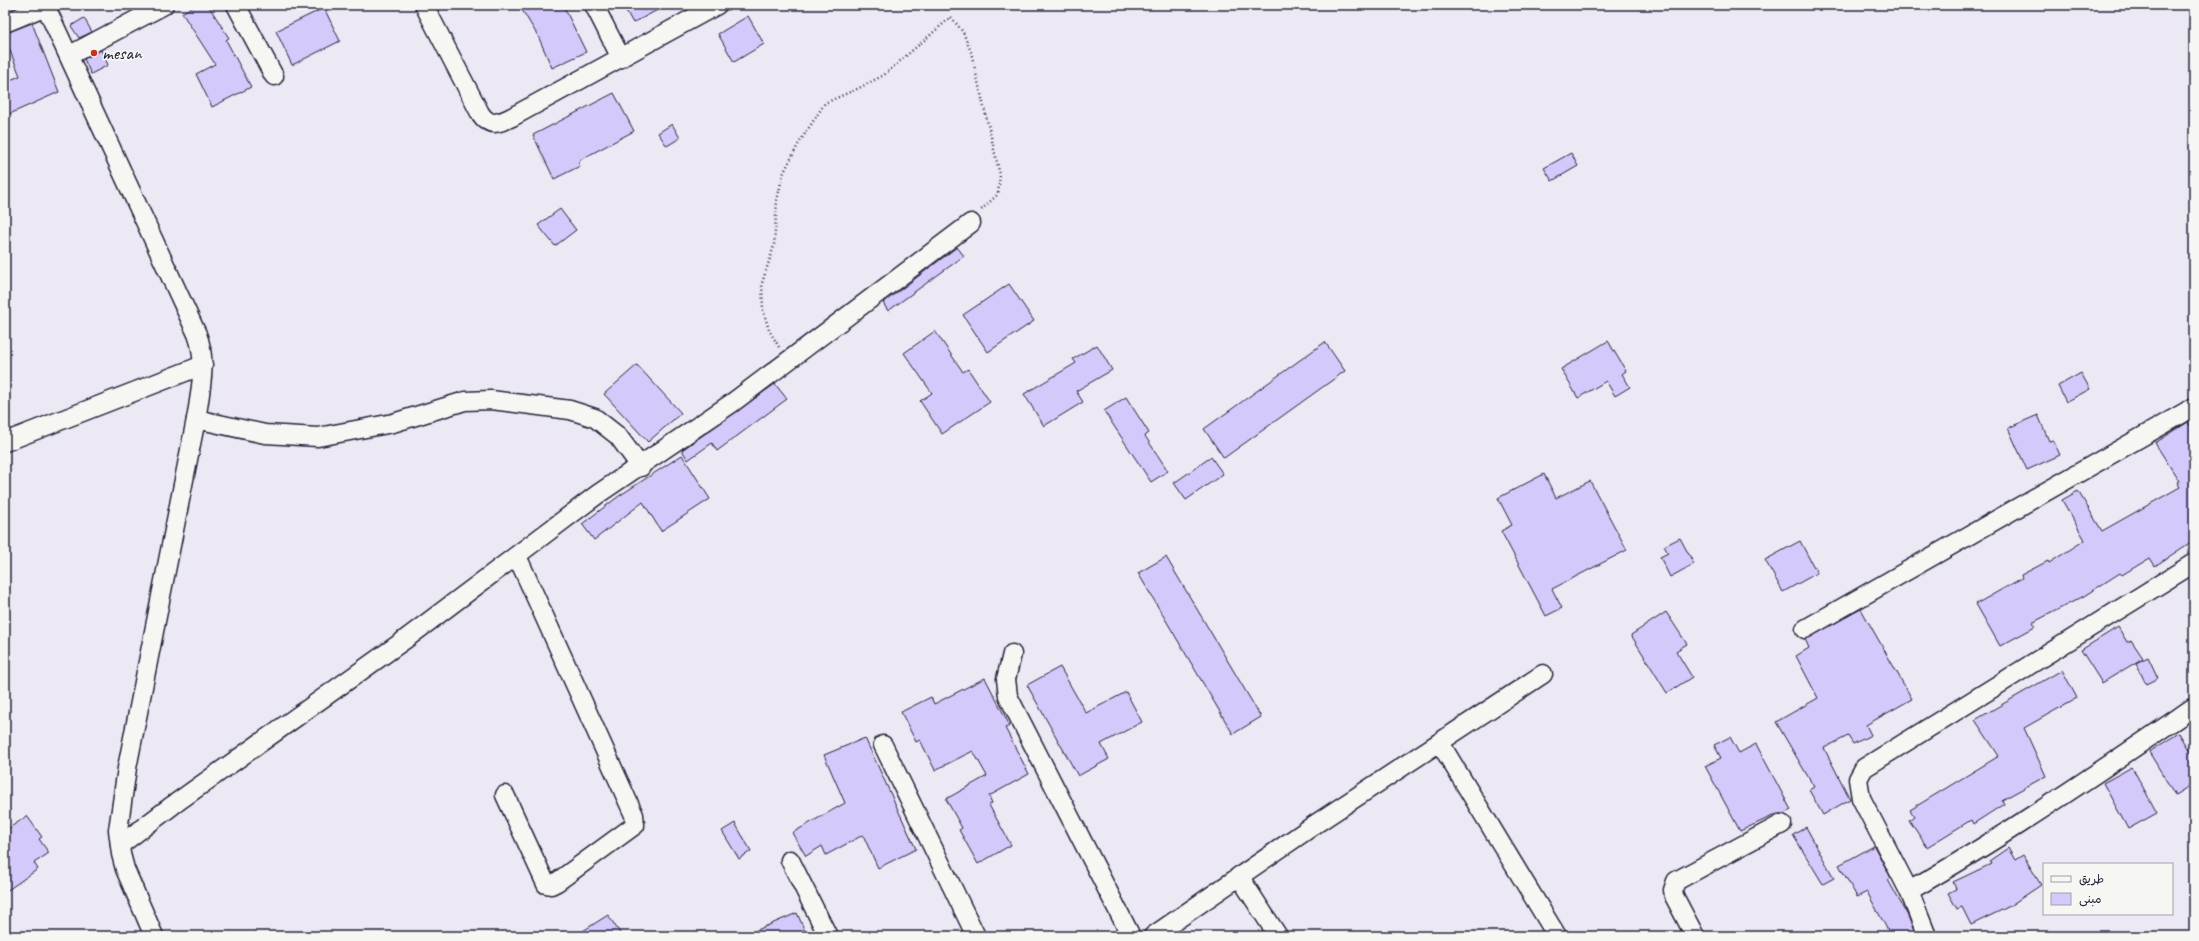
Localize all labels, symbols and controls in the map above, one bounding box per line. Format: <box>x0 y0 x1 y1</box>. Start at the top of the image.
place label: mesan <box>102 41 143 65</box>
marker: mesan <box>89 48 99 58</box>
legend <box>2043 863 2173 915</box>
text: طريق <box>2079 871 2104 887</box>
text: مبنى <box>2079 891 2102 907</box>

